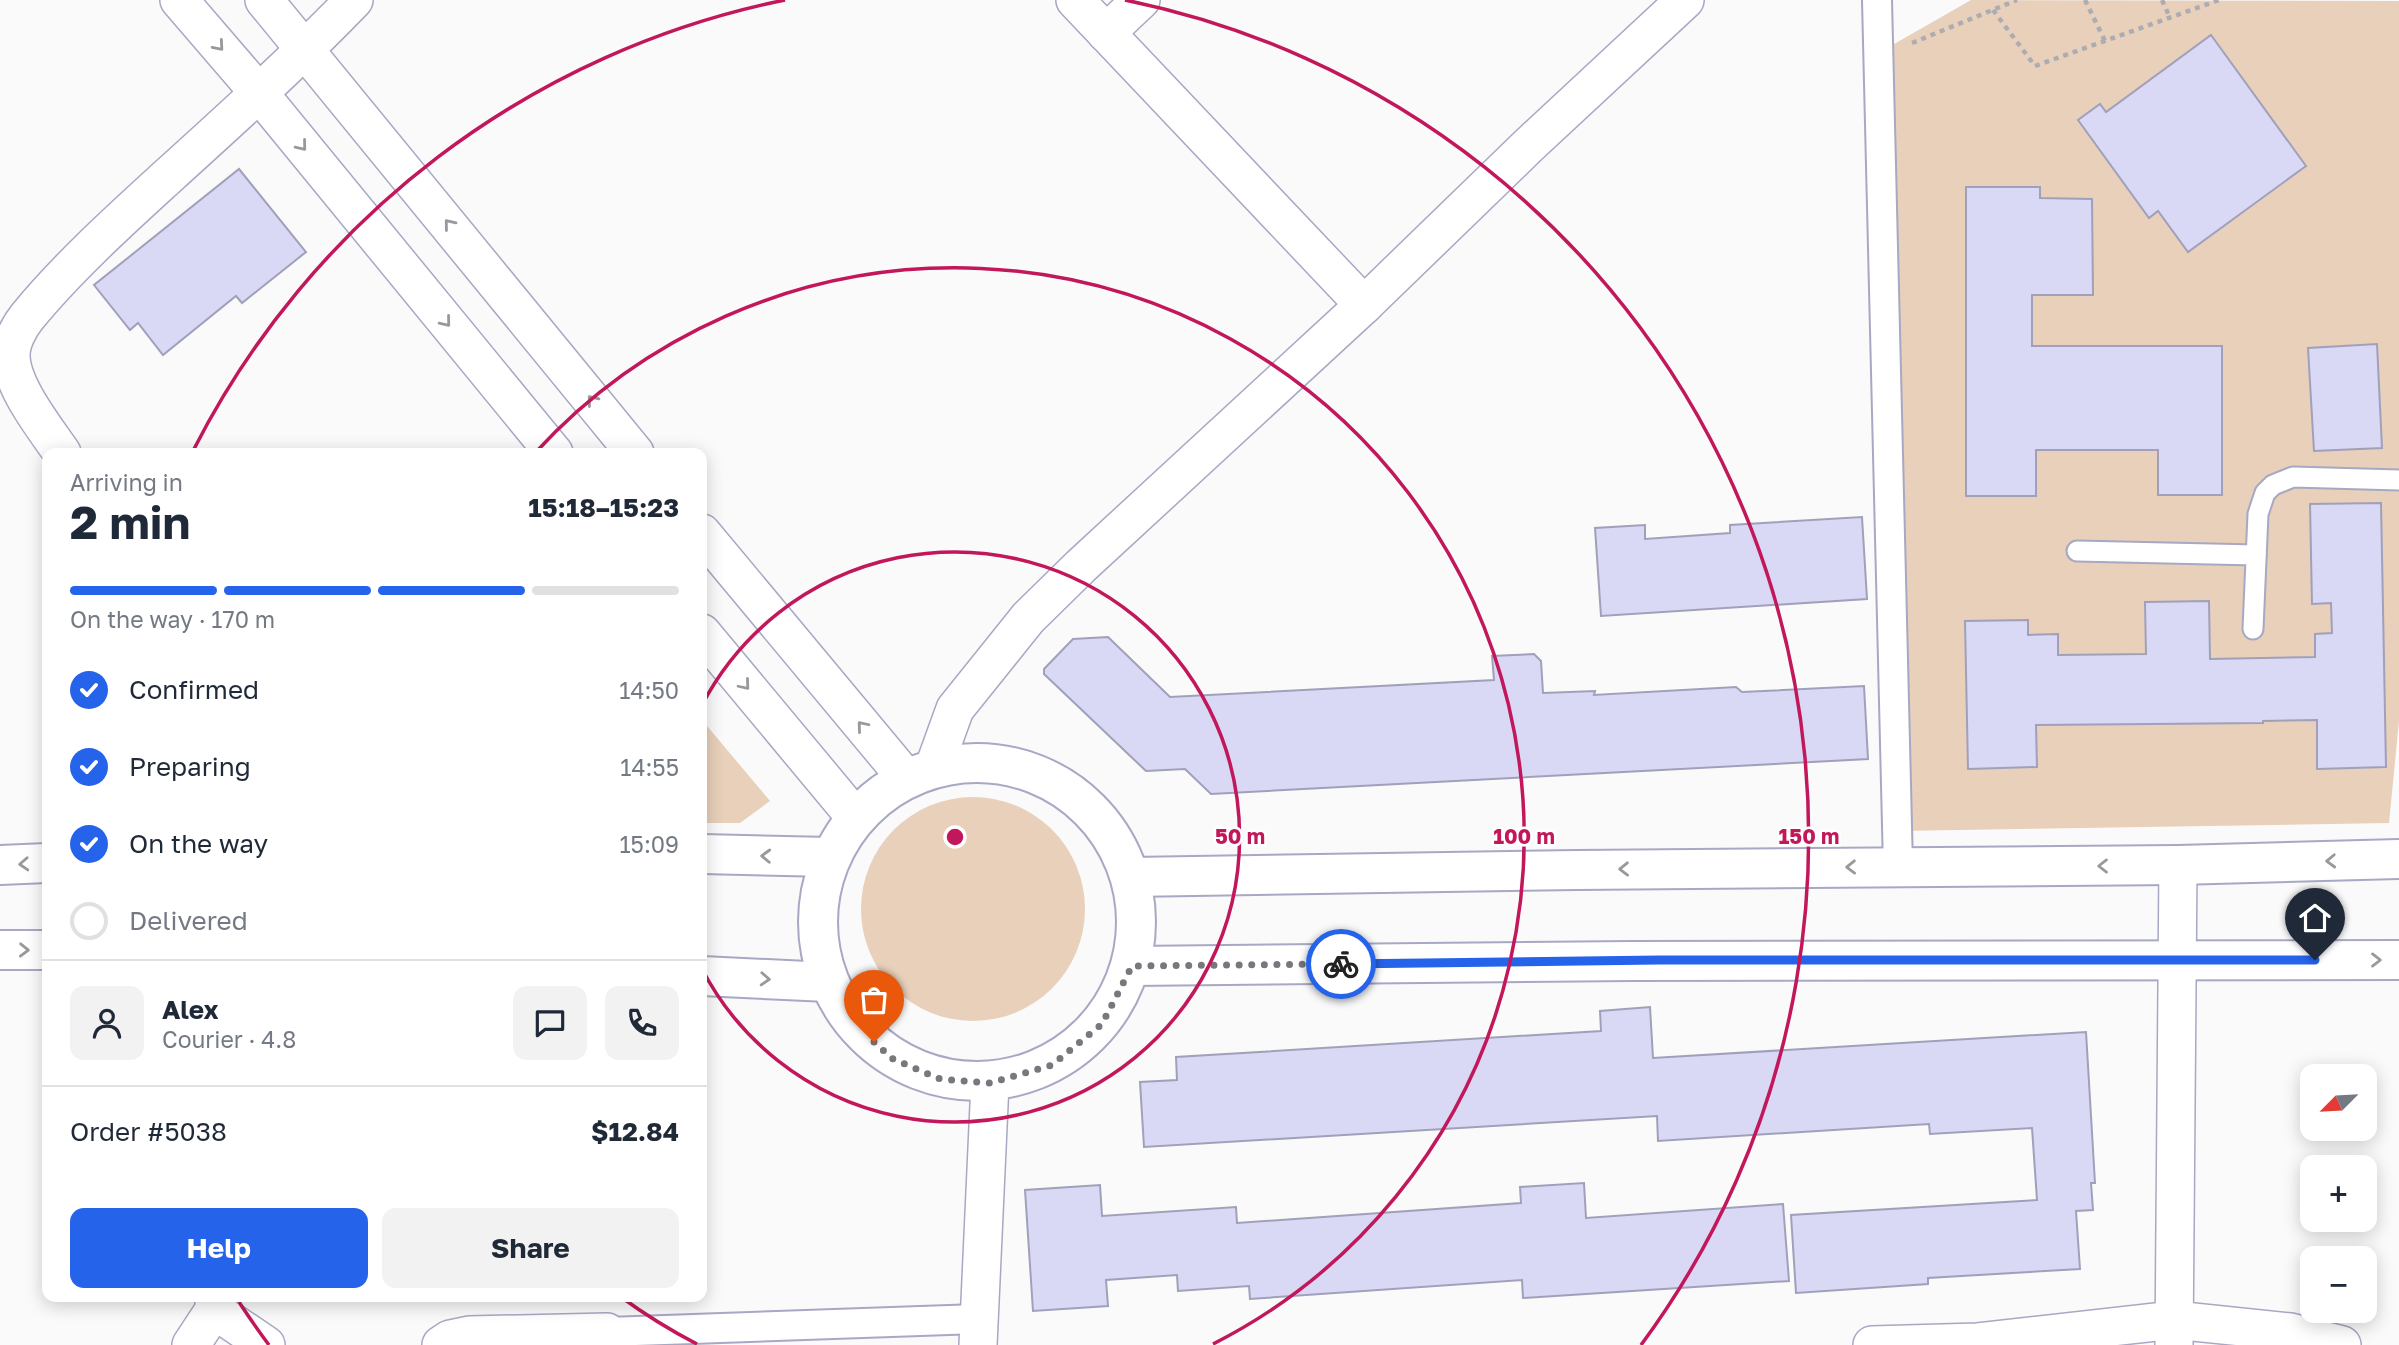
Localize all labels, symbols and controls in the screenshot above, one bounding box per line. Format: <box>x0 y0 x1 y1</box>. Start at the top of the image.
one-way arrow <box>211 38 223 51</box>
one-way arrow <box>294 137 306 150</box>
one-way arrow <box>444 219 457 231</box>
one-way arrow <box>438 313 450 326</box>
one-way arrow <box>588 396 600 409</box>
text: Arriving in <box>70 468 183 496</box>
text: 15:18–15:23 <box>528 492 679 523</box>
text: 2 min <box>70 494 190 549</box>
text: On the way · 170 m <box>70 605 275 633</box>
icon: check <box>70 671 108 709</box>
text: Confirmed <box>129 674 259 705</box>
text: 14:50 <box>619 676 679 704</box>
one-way arrow <box>737 677 750 690</box>
one-way arrow <box>858 721 871 733</box>
icon: check <box>70 748 108 786</box>
text: Preparing <box>129 751 251 782</box>
text: 14:55 <box>620 753 679 781</box>
text: 50 m <box>1215 823 1265 849</box>
text: 100 m <box>1493 823 1555 849</box>
text: 150 m <box>1779 823 1839 849</box>
icon: check <box>70 825 108 863</box>
centre of rings <box>943 825 967 849</box>
text: On the way <box>129 828 268 859</box>
text: 15:09 <box>619 830 679 858</box>
one-way arrow <box>760 848 771 863</box>
one-way arrow <box>2325 853 2336 869</box>
one-way arrow <box>18 856 29 871</box>
one-way arrow <box>2098 858 2109 873</box>
one-way arrow <box>1846 859 1856 875</box>
one-way arrow <box>1618 862 1629 877</box>
pin <box>2285 888 2345 960</box>
icon: home <box>2296 899 2334 937</box>
text: Delivered <box>129 905 248 936</box>
courier <box>1306 929 1376 999</box>
one-way arrow <box>19 942 29 958</box>
icon: bike <box>1322 945 1360 983</box>
one-way arrow <box>2371 952 2382 968</box>
pin <box>844 970 904 1042</box>
one-way arrow <box>760 972 771 987</box>
icon: bag <box>855 981 893 1019</box>
button: person <box>70 986 144 1060</box>
button: chat <box>513 986 587 1060</box>
button: phone <box>605 986 679 1060</box>
text: Alex <box>162 994 219 1025</box>
text: Courier · 4.8 <box>162 1025 296 1053</box>
north arrow <box>2300 1064 2376 1141</box>
map controls <box>2300 1064 2377 1323</box>
text: Order #5038 <box>70 1116 227 1147</box>
text: $12.84 <box>591 1116 679 1147</box>
button: + <box>2300 1155 2377 1232</box>
button: Help <box>70 1208 368 1288</box>
button: Share <box>382 1208 679 1288</box>
button: − <box>2300 1246 2377 1323</box>

